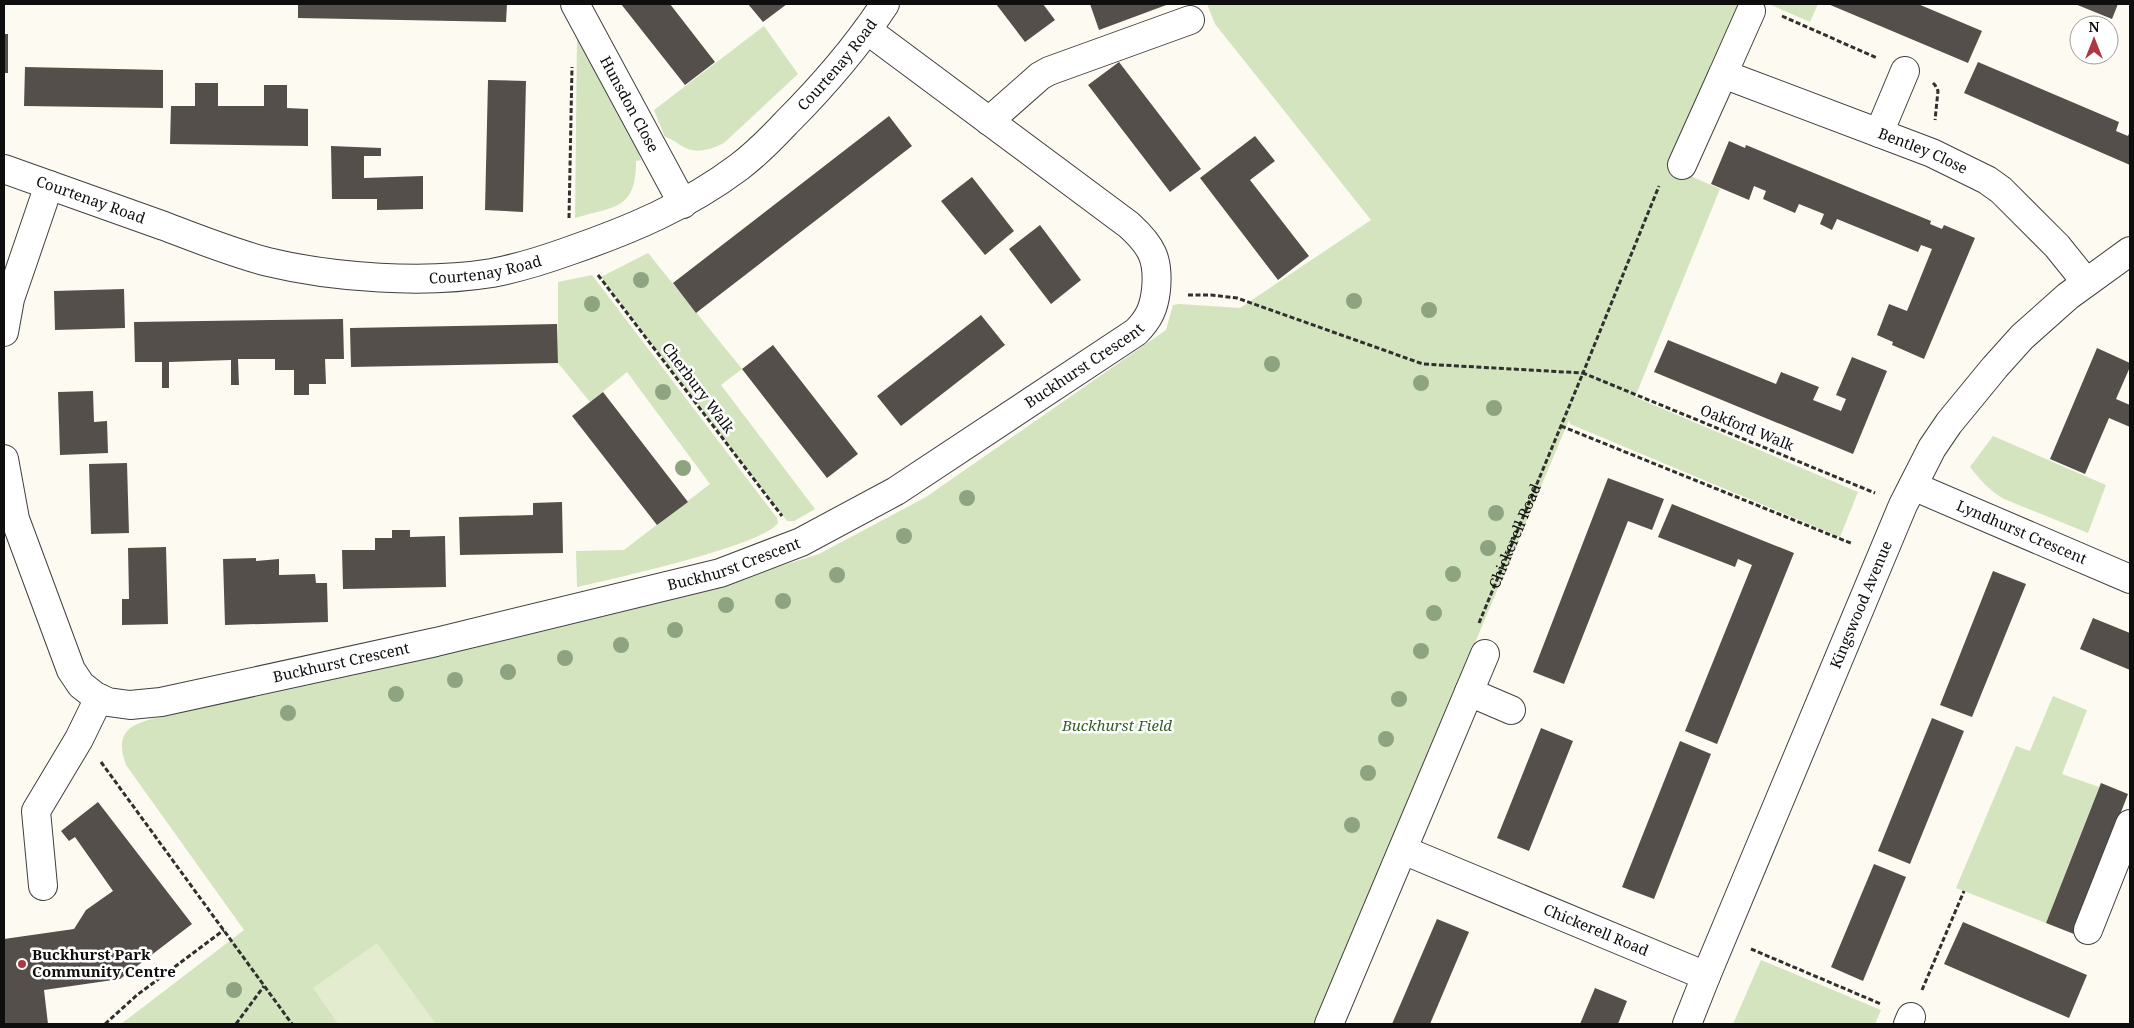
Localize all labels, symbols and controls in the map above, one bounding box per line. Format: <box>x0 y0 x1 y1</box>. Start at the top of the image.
street label: Courtenay Road <box>792 15 881 115</box>
north arrow <box>2069 15 2119 65</box>
text: N <box>2088 17 2100 36</box>
street label: Hunsdon Close <box>596 52 664 156</box>
street label: Bentley Close <box>1876 123 1971 178</box>
street label: Courtenay Road <box>34 170 148 228</box>
street label: Courtenay Road <box>428 250 544 287</box>
street label: Buckhurst Crescent <box>1020 319 1148 412</box>
street label: Cherbury Walk <box>658 338 740 437</box>
street label: Oakford Walk <box>1698 399 1797 455</box>
street label: Chickerell Road <box>1483 480 1545 591</box>
street label: Lyndhurst Crescent <box>1954 495 2090 568</box>
street label: Buckhurst Crescent <box>665 532 803 594</box>
street label: Kingswood Avenue <box>1825 537 1896 671</box>
street label: Buckhurst Crescent <box>271 637 411 686</box>
park label: Buckhurst Field <box>1061 715 1172 735</box>
street label: Chickerell Road <box>1541 899 1652 960</box>
place label: Buckhurst Park Community Centre <box>32 944 176 981</box>
marker: Buckhurst Park Community Centre <box>16 958 28 970</box>

